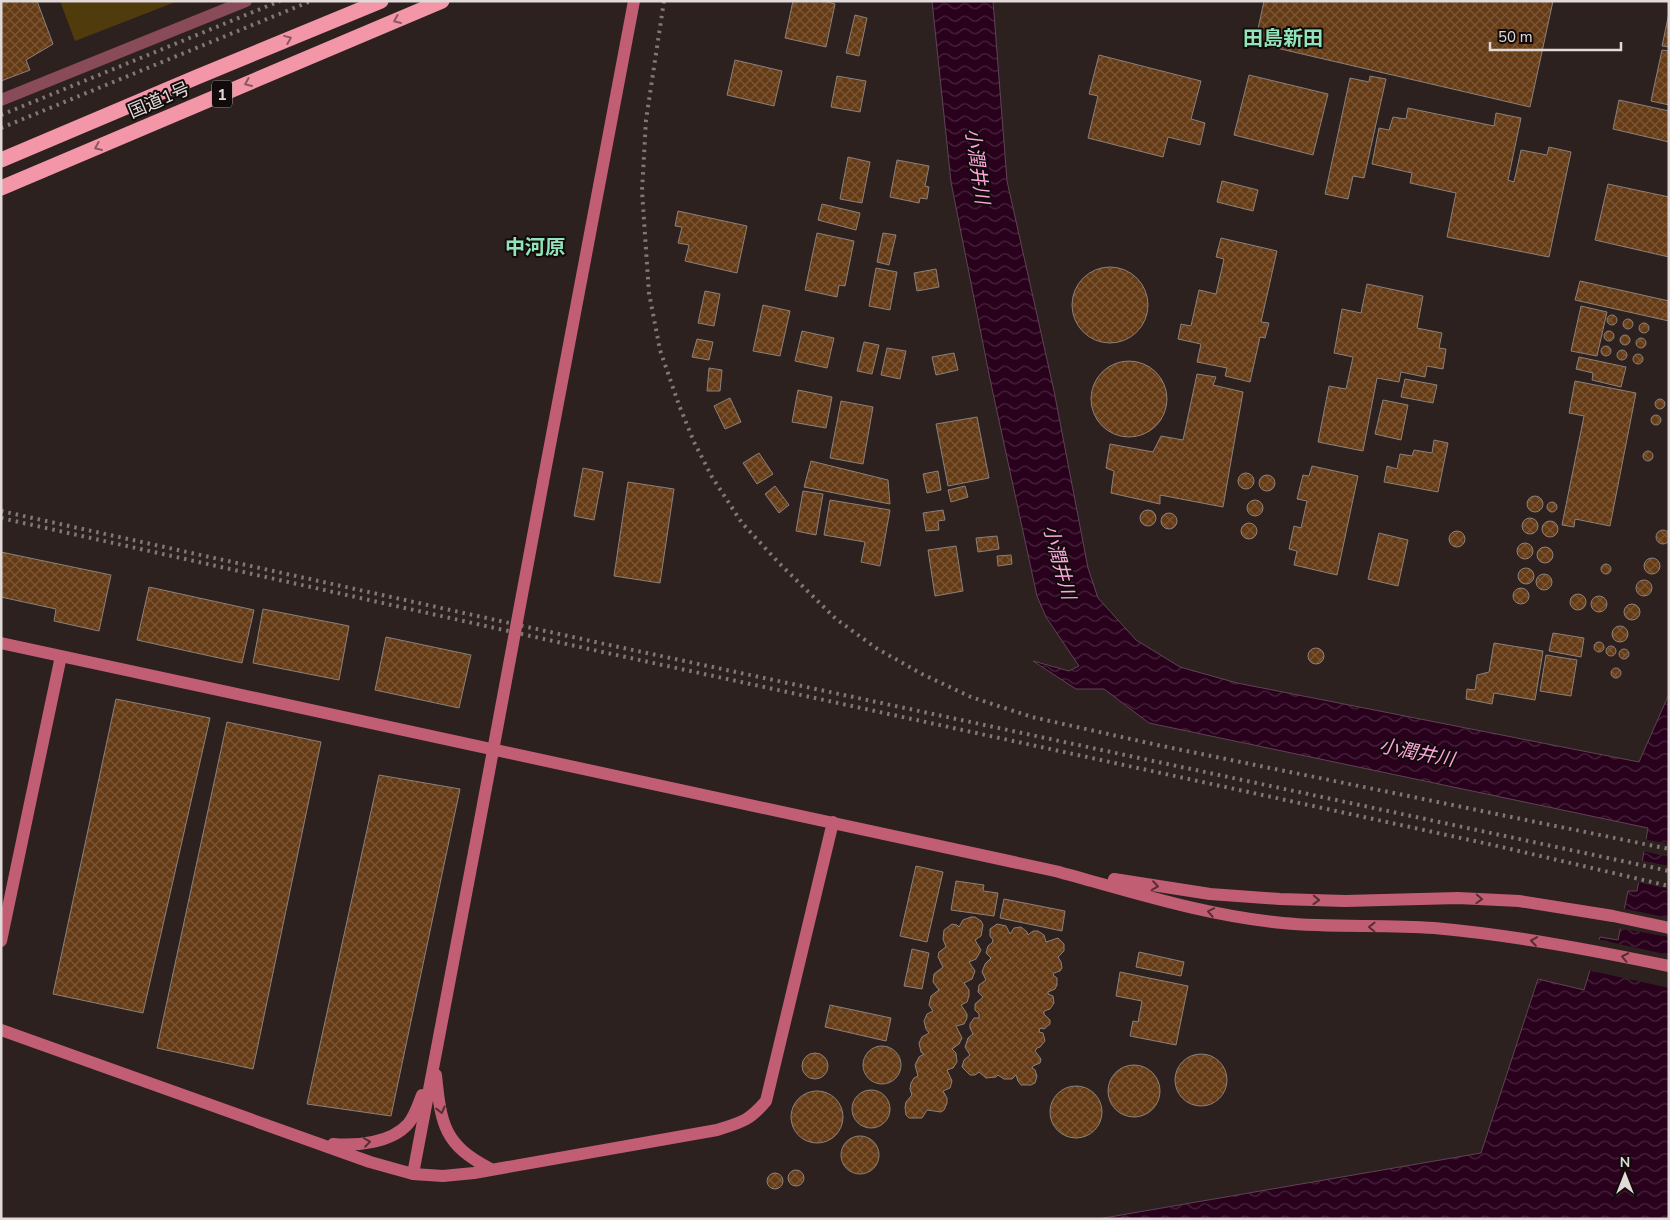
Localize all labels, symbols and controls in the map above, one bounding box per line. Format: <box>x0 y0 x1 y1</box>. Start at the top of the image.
one-way arrow <box>393 14 402 25</box>
scale bar <box>1490 20 1621 52</box>
district label: 田島新田 <box>1243 25 1323 52</box>
text: 50 m <box>1498 27 1533 47</box>
one-way arrow <box>283 35 292 46</box>
street label: 国道1号 <box>124 76 194 124</box>
one-way arrow <box>244 77 253 88</box>
road number: 1 <box>212 80 232 108</box>
water label: 小潤井川 <box>959 127 995 208</box>
one-way arrow <box>94 140 103 151</box>
district label: 中河原 <box>505 234 565 261</box>
water label: 小潤井川 <box>1037 522 1082 604</box>
water label: 小潤井川 <box>1377 733 1459 773</box>
one-way arrow <box>1150 880 1159 890</box>
one-way arrow <box>1475 894 1483 905</box>
one-way arrow <box>1313 895 1321 906</box>
one-way arrow <box>1206 907 1215 917</box>
one-way arrow <box>1368 922 1376 932</box>
one-way arrow <box>1529 936 1537 947</box>
one-way arrow <box>1621 952 1630 963</box>
one-way arrow <box>435 1106 446 1115</box>
one-way arrow <box>363 1137 371 1148</box>
north arrow <box>1600 1150 1650 1200</box>
text: N <box>1620 1153 1630 1172</box>

